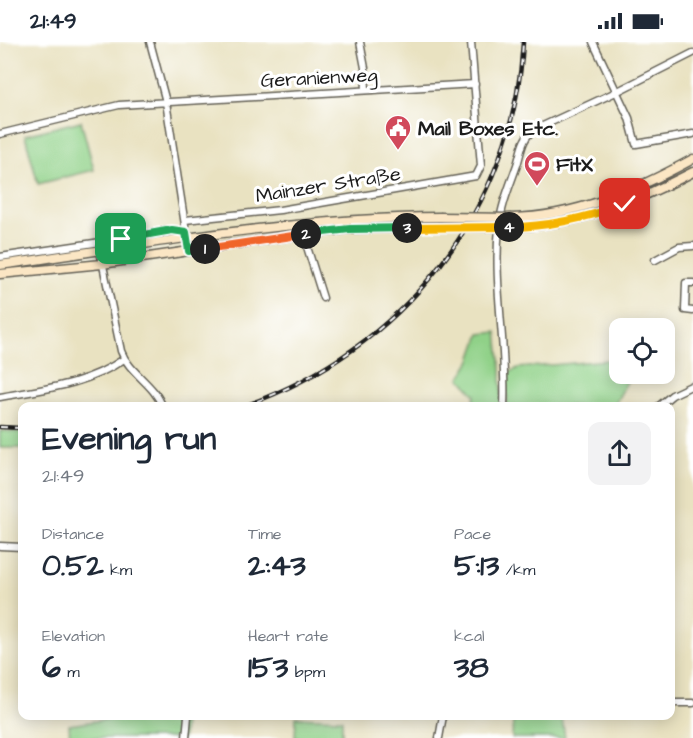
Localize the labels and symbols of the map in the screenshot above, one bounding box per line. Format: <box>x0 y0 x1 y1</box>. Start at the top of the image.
street label: Geranienweg <box>260 61 378 96</box>
public building icon: Mail Boxes Etc. <box>383 113 413 151</box>
place label: Mail Boxes Etc. <box>418 115 558 143</box>
sports icon: FitX <box>522 149 552 187</box>
place label: FitX <box>556 151 593 179</box>
street label: Mainzer Straße <box>254 160 403 210</box>
pin <box>599 178 650 229</box>
pin: 4 <box>494 212 524 242</box>
pin <box>95 213 146 264</box>
pin: 3 <box>392 213 422 243</box>
pin: 2 <box>291 219 321 249</box>
pin: 1 <box>190 234 220 264</box>

